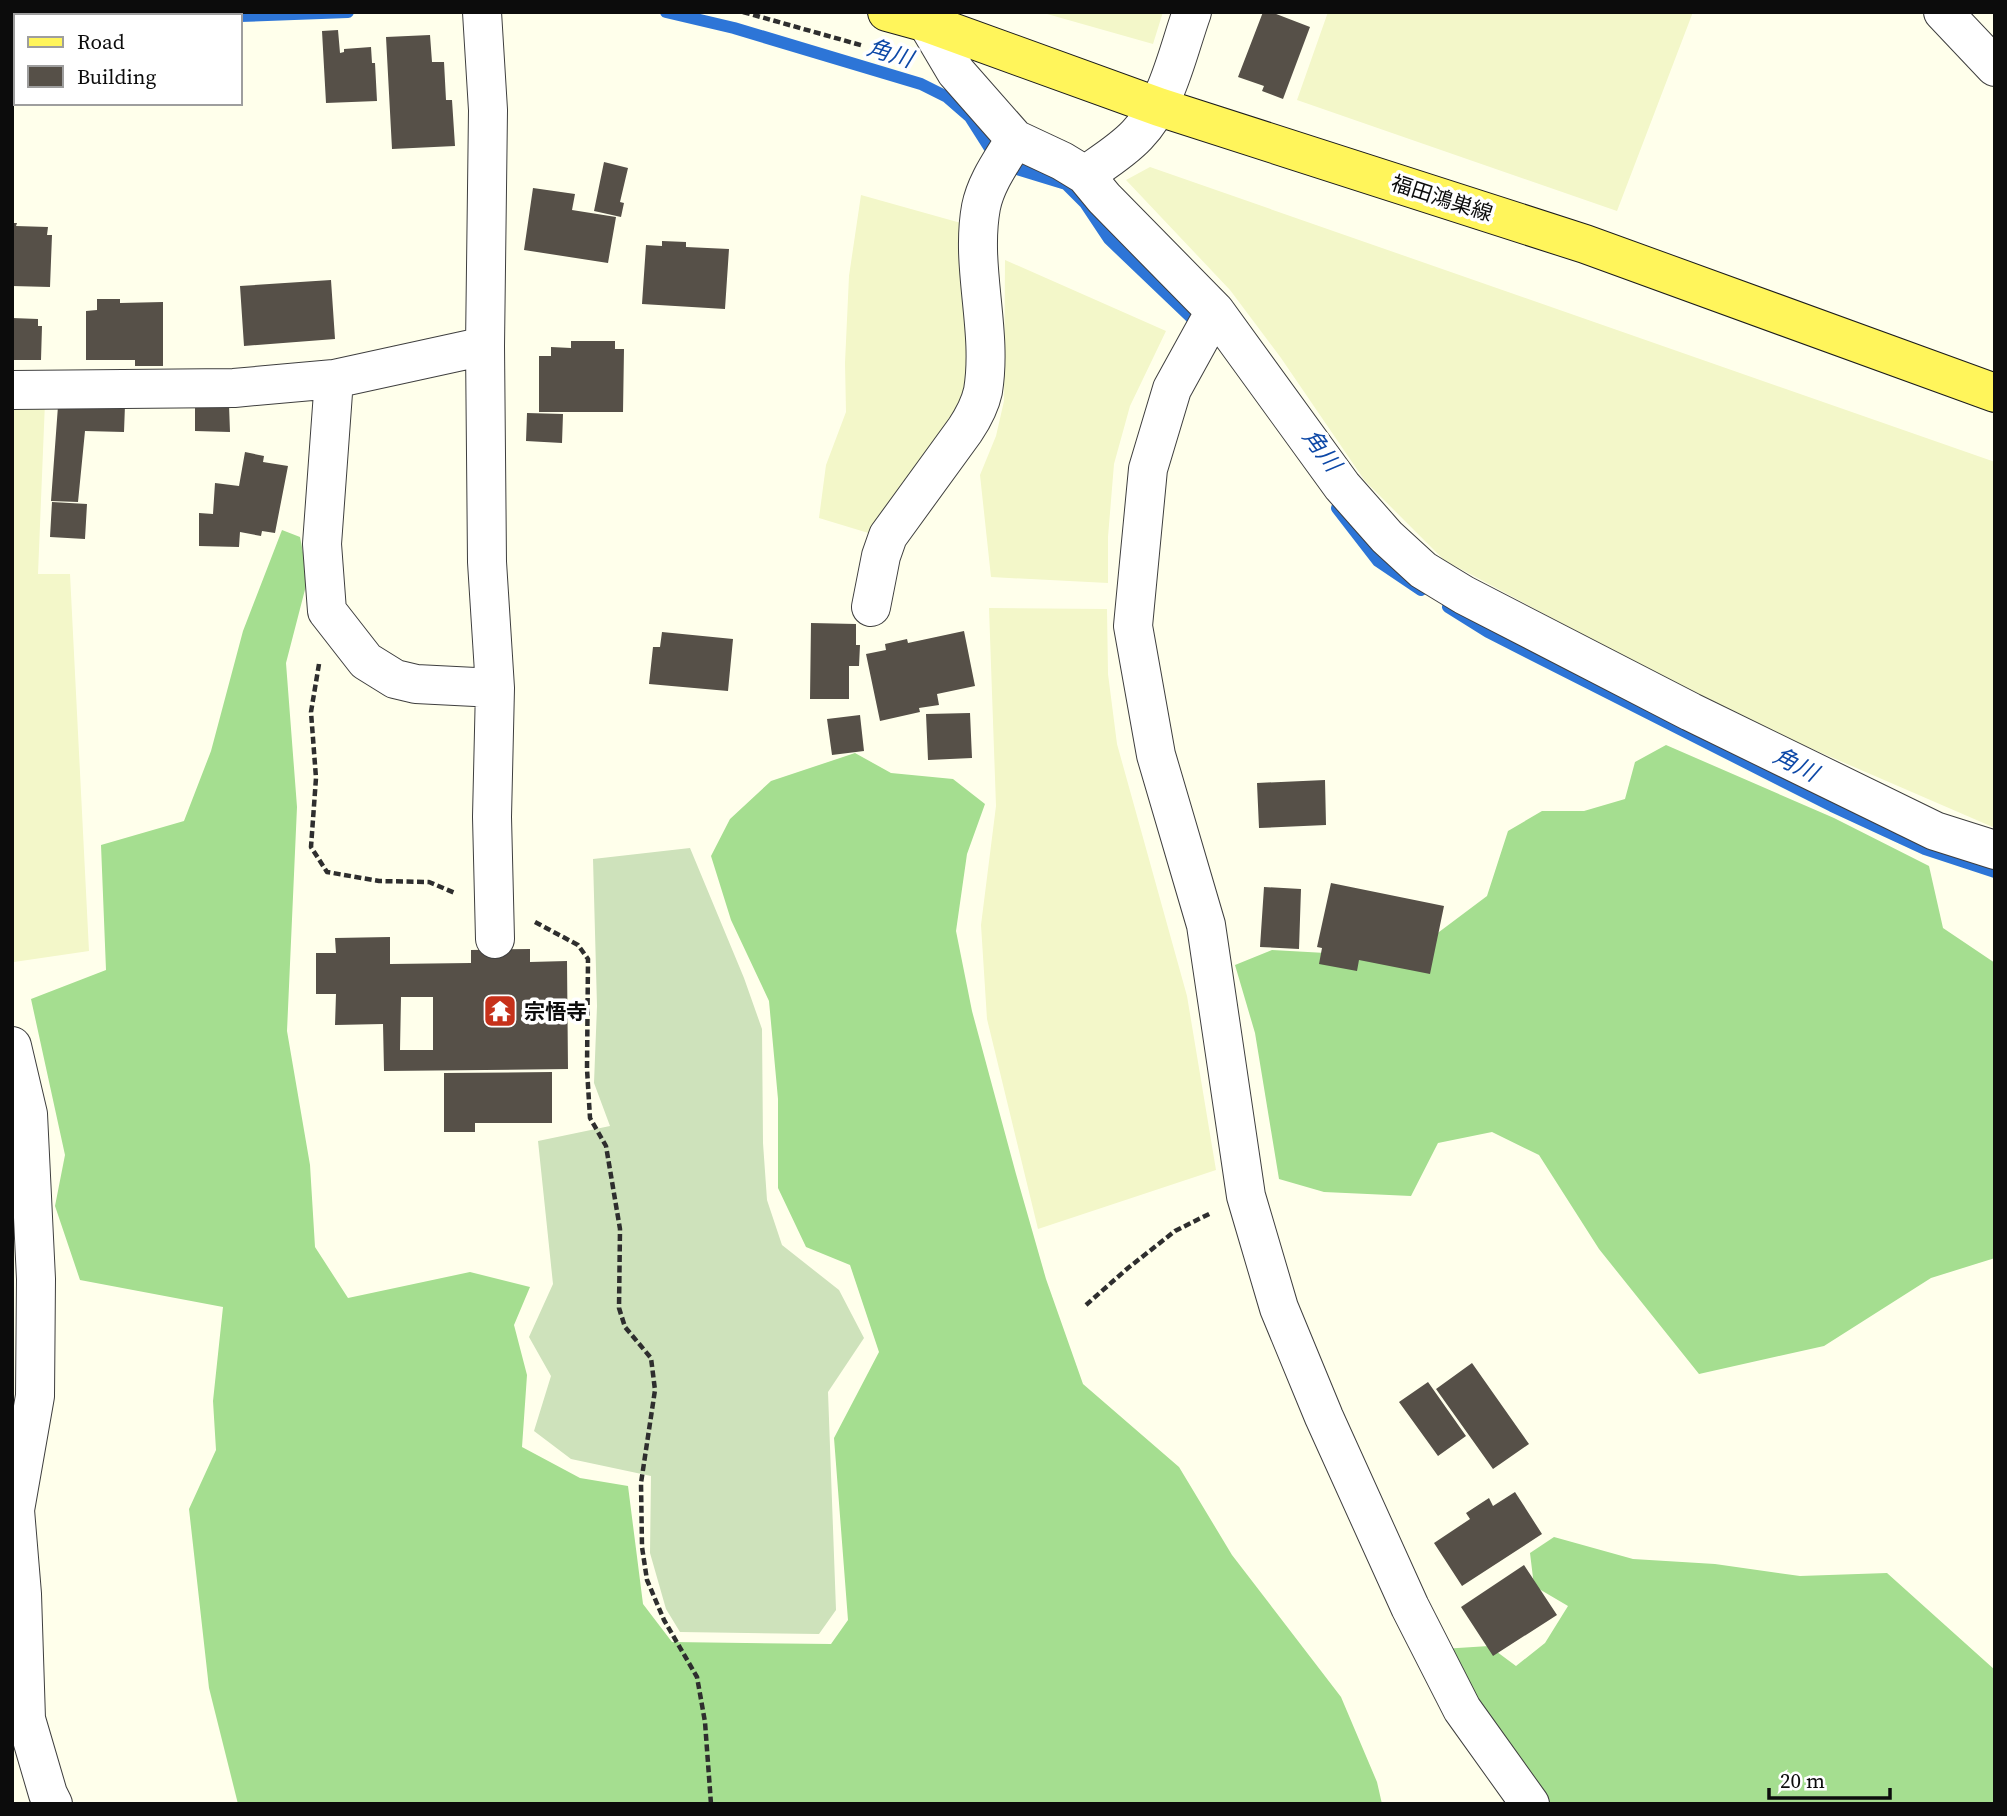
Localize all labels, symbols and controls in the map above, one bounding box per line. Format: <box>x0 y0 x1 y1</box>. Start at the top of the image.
legend <box>14 14 242 105</box>
text: Road <box>77 27 125 56</box>
water label: 角川 <box>863 31 920 76</box>
text: Building <box>77 62 156 91</box>
street label: 福田鴻巣線 <box>1388 168 1496 228</box>
water label: 角川 <box>1295 422 1350 480</box>
water label: 角川 <box>1768 739 1826 790</box>
temple icon: 宗悟寺 <box>481 992 519 1030</box>
place label: 宗悟寺 <box>524 997 587 1026</box>
scale bar <box>1769 1756 1890 1800</box>
text: 20 m <box>1780 1766 1825 1795</box>

